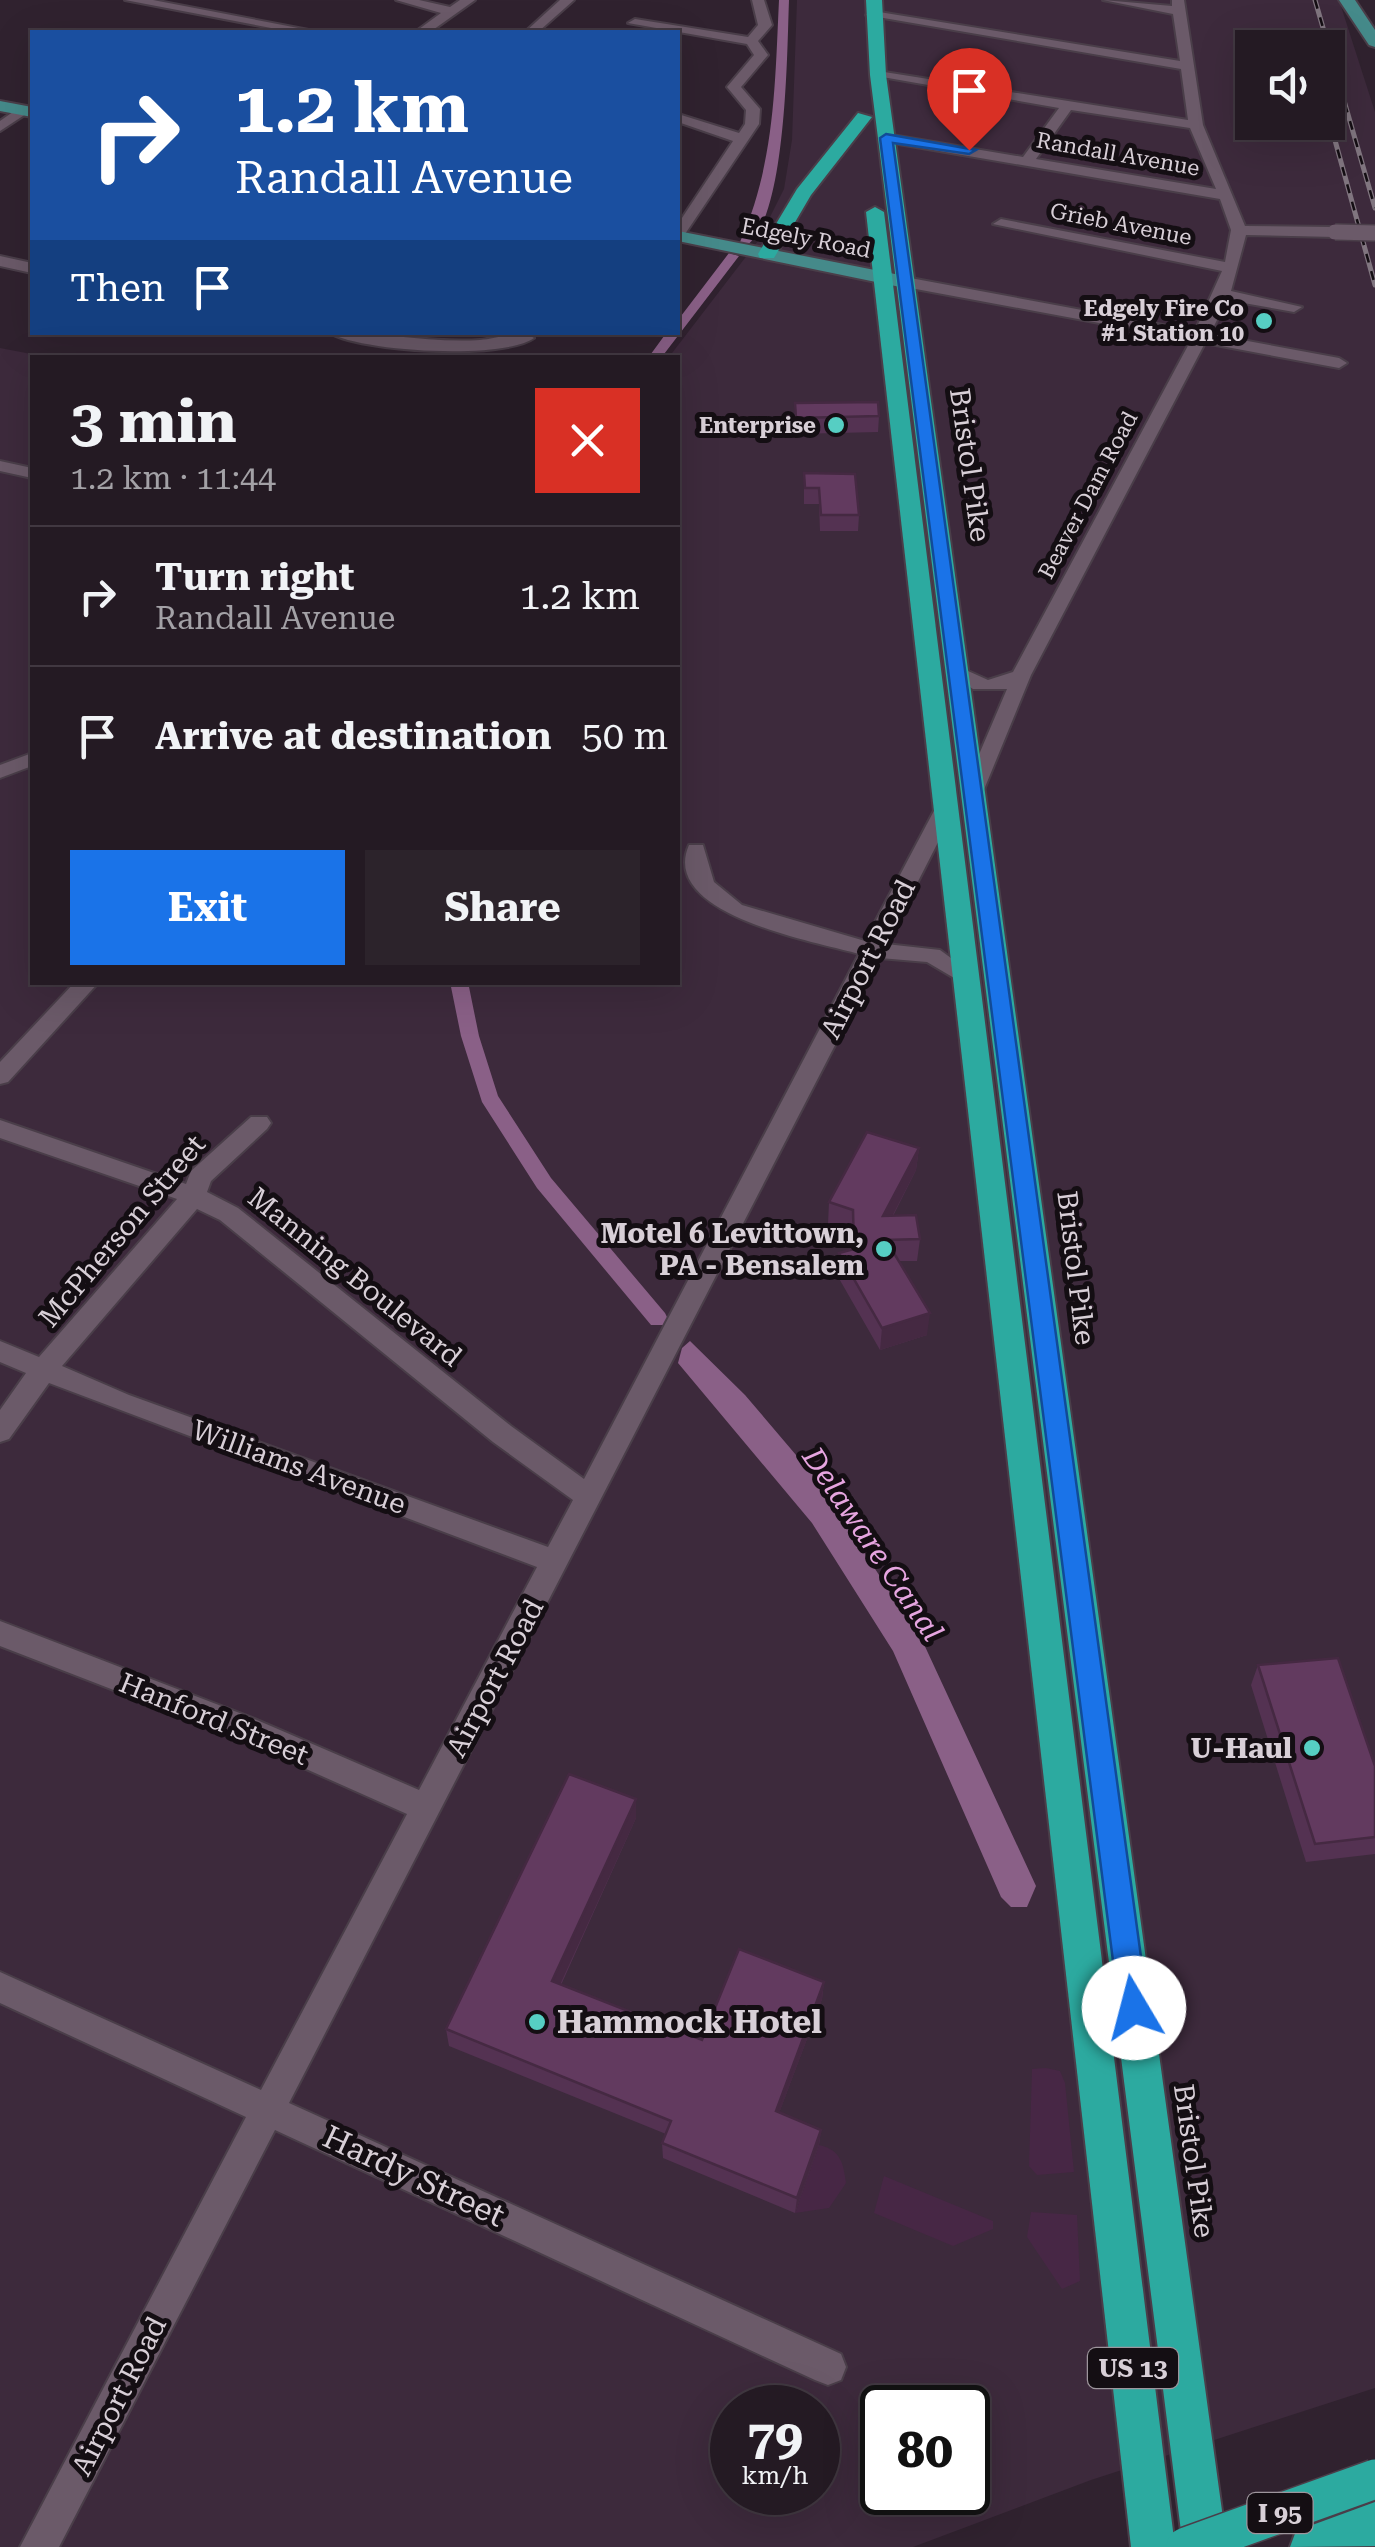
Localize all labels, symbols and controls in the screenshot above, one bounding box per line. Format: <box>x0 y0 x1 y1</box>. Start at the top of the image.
map controls <box>1235 30 1345 140</box>
button: sound <box>1235 30 1345 140</box>
pin <box>927 48 1012 151</box>
icon: arrive <box>942 63 997 118</box>
text: 1.2 km <box>235 67 469 149</box>
icon: right <box>70 70 200 200</box>
street label: Randall Avenue <box>1034 127 1202 181</box>
text: Randall Avenue <box>235 151 573 204</box>
street label: Grieb Avenue <box>1048 198 1194 250</box>
street label: Edgely Road <box>739 213 873 263</box>
icon: arrive <box>185 260 240 315</box>
text: Then <box>70 266 165 310</box>
place label: Edgely Fire Co #1 Station 10 <box>1084 296 1244 346</box>
marker: Edgely Fire Co #1 Station 10 <box>1253 310 1275 332</box>
text: 3 min <box>70 386 237 457</box>
street label: Bristol Pike <box>943 386 997 544</box>
button: close <box>535 388 640 493</box>
street label: Beaver Dam Road <box>1033 407 1143 583</box>
place label: Enterprise <box>699 413 816 438</box>
marker: Enterprise <box>825 414 847 436</box>
text: 1.2 km · 11:44 <box>70 459 276 497</box>
text: Turn right <box>155 555 354 599</box>
icon: right <box>70 569 125 624</box>
text: 1.2 km <box>519 574 640 618</box>
text: Randall Avenue <box>155 599 395 637</box>
icon: arrive <box>70 709 125 764</box>
text: Arrive at destination <box>155 714 551 758</box>
text: 50 m <box>581 714 668 758</box>
button: Exit <box>70 850 345 965</box>
button: Share <box>365 850 640 965</box>
street label: Airport Road <box>814 874 922 1044</box>
street label: McPherson Street <box>32 1128 212 1334</box>
street label: Manning Boulevard <box>242 1181 468 1373</box>
street label: Bristol Pike <box>1050 1189 1102 1347</box>
place label: Motel 6 Levittown, PA - Bensalem <box>601 1217 864 1282</box>
marker: Motel 6 Levittown, PA - Bensalem <box>873 1238 895 1260</box>
street label: Williams Avenue <box>188 1413 410 1521</box>
water label: Delaware Canal <box>795 1440 951 1647</box>
street label: Airport Road <box>440 1593 550 1762</box>
street label: Hanford Street <box>115 1666 313 1772</box>
place label: U-Haul <box>1190 1732 1292 1765</box>
marker: U-Haul <box>1301 1737 1323 1759</box>
position arrow <box>1082 1956 1186 2060</box>
place label: Hammock Hotel <box>557 2003 822 2041</box>
marker: Hammock Hotel <box>526 2011 548 2033</box>
street label: Bristol Pike <box>1167 2082 1221 2240</box>
street label: Hardy Street <box>317 2117 511 2235</box>
street label: Airport Road <box>65 2311 173 2481</box>
road number: US 13 <box>1088 2348 1178 2388</box>
speed limit sign: 80 <box>860 2385 990 2515</box>
text: 79 <box>747 2409 803 2467</box>
text: km/h <box>742 2461 808 2490</box>
road number: I 95 <box>1248 2493 1312 2533</box>

